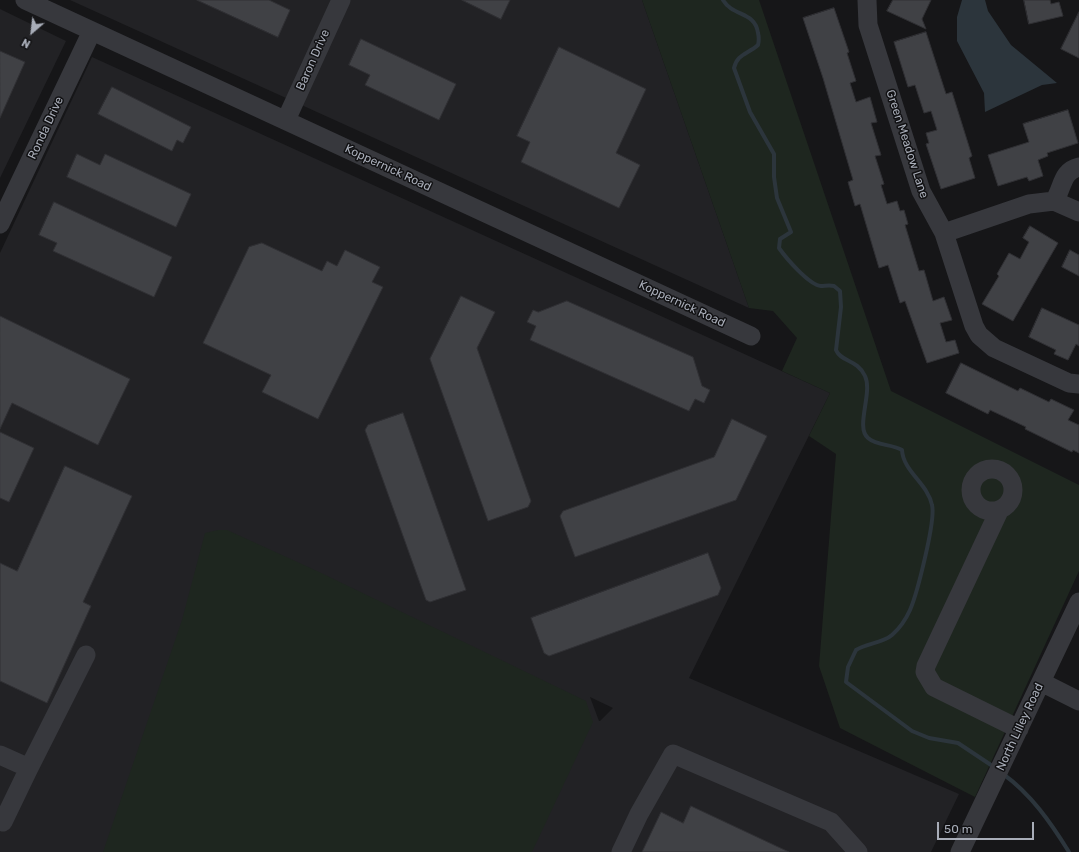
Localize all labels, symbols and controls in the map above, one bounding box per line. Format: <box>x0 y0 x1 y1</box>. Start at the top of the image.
north arrow <box>12 12 52 52</box>
street label: Baron Drive <box>293 27 333 93</box>
text: N <box>20 35 33 51</box>
street label: Green Meadow Lane <box>883 88 931 200</box>
street label: Ronda Drive <box>25 94 67 162</box>
street label: Koppernick Road <box>342 142 434 194</box>
street label: Koppernick Road <box>636 278 728 330</box>
street label: North Lilley Road <box>993 681 1047 773</box>
scale bar <box>939 814 1036 840</box>
text: 50 m <box>944 822 972 836</box>

